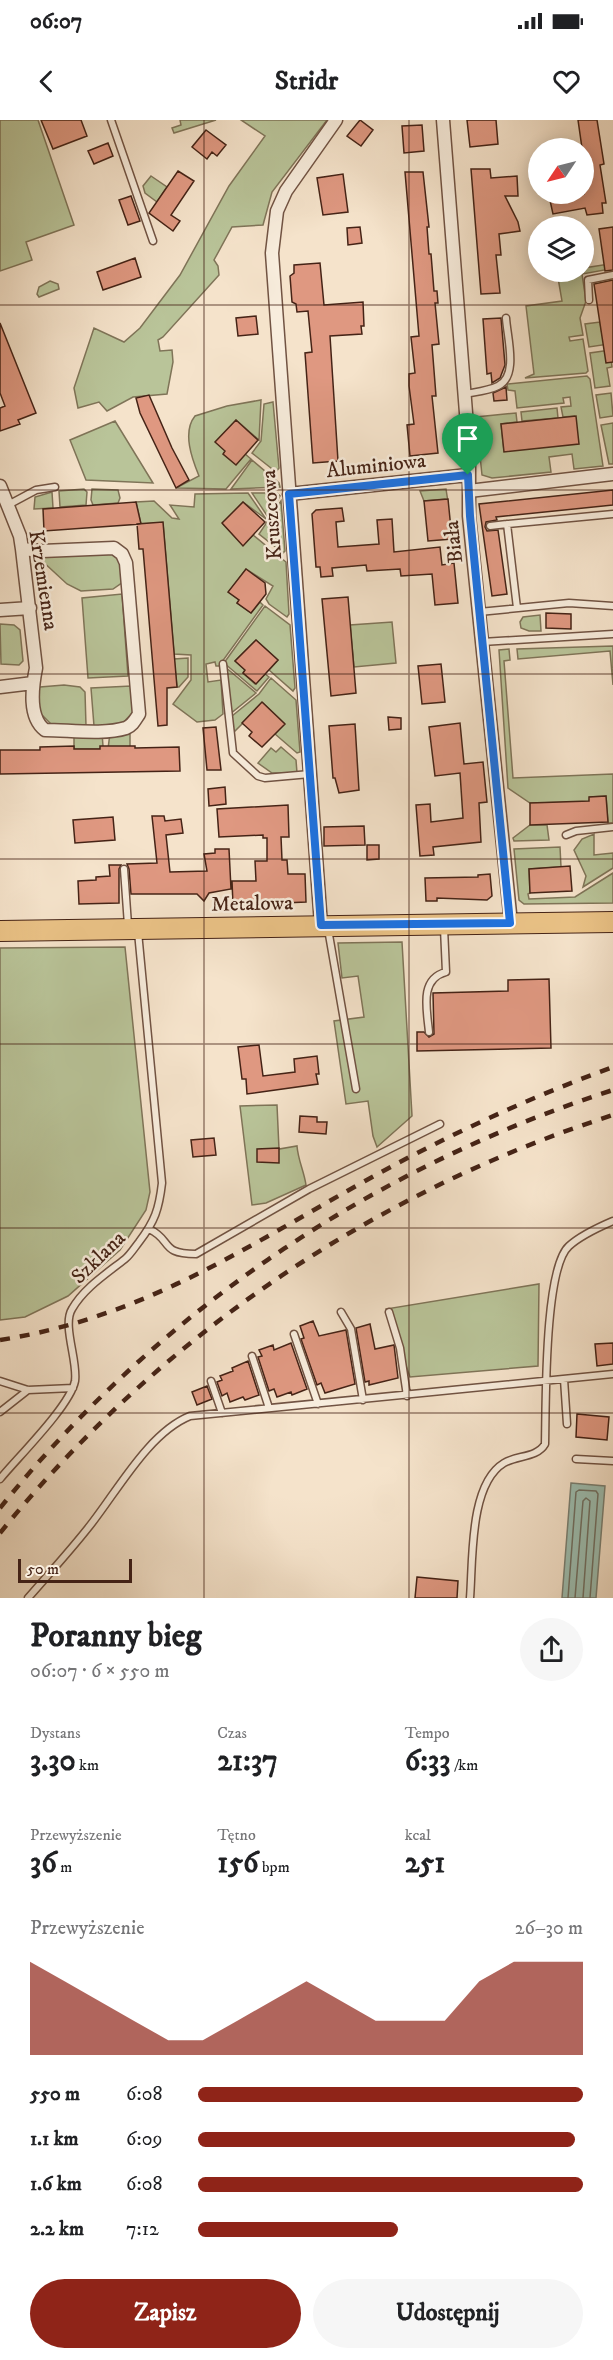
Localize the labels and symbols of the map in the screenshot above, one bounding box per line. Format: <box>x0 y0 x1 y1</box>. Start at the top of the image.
north arrow <box>528 138 594 204</box>
pin <box>442 413 493 475</box>
street label: Aluminiowa <box>325 448 427 484</box>
street label: Kruszcowa <box>256 469 288 561</box>
street label: Biała <box>439 519 469 565</box>
street label: Krzemienna <box>22 528 64 632</box>
street label: Metalowa <box>211 890 293 918</box>
street label: Szklana <box>66 1226 131 1290</box>
scale bar <box>18 1556 132 1584</box>

